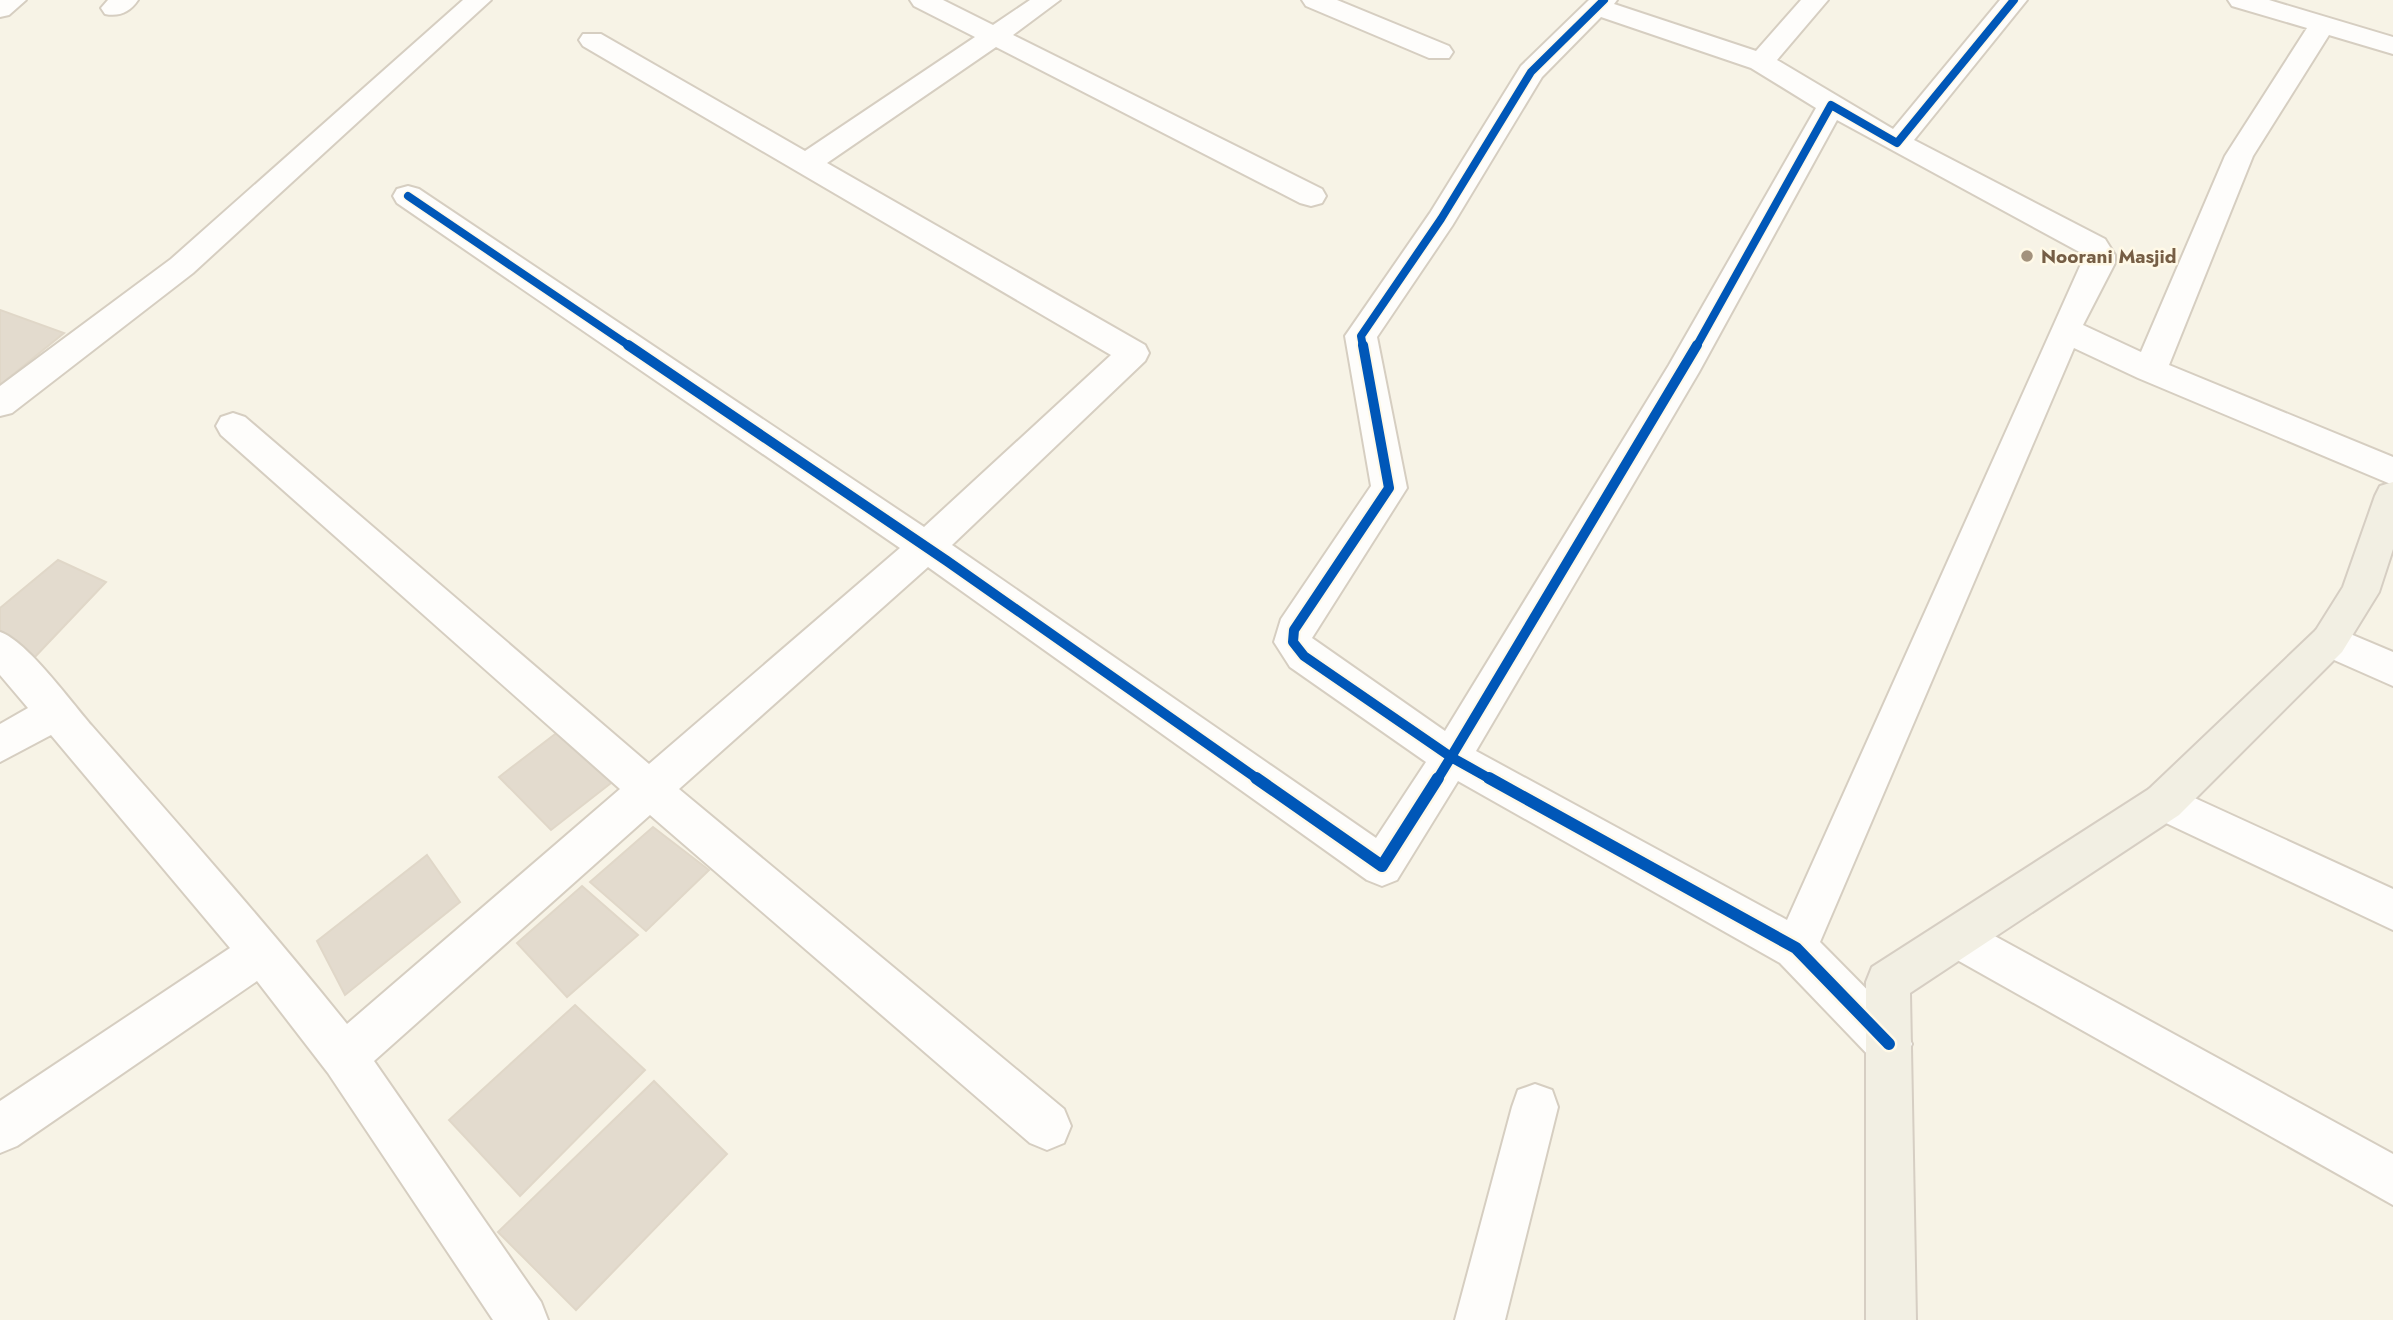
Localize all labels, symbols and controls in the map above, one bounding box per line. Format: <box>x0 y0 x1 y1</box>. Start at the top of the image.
place label: Noorani Masjid <box>2041 243 2176 270</box>
marker: Noorani Masjid <box>2019 248 2035 264</box>

